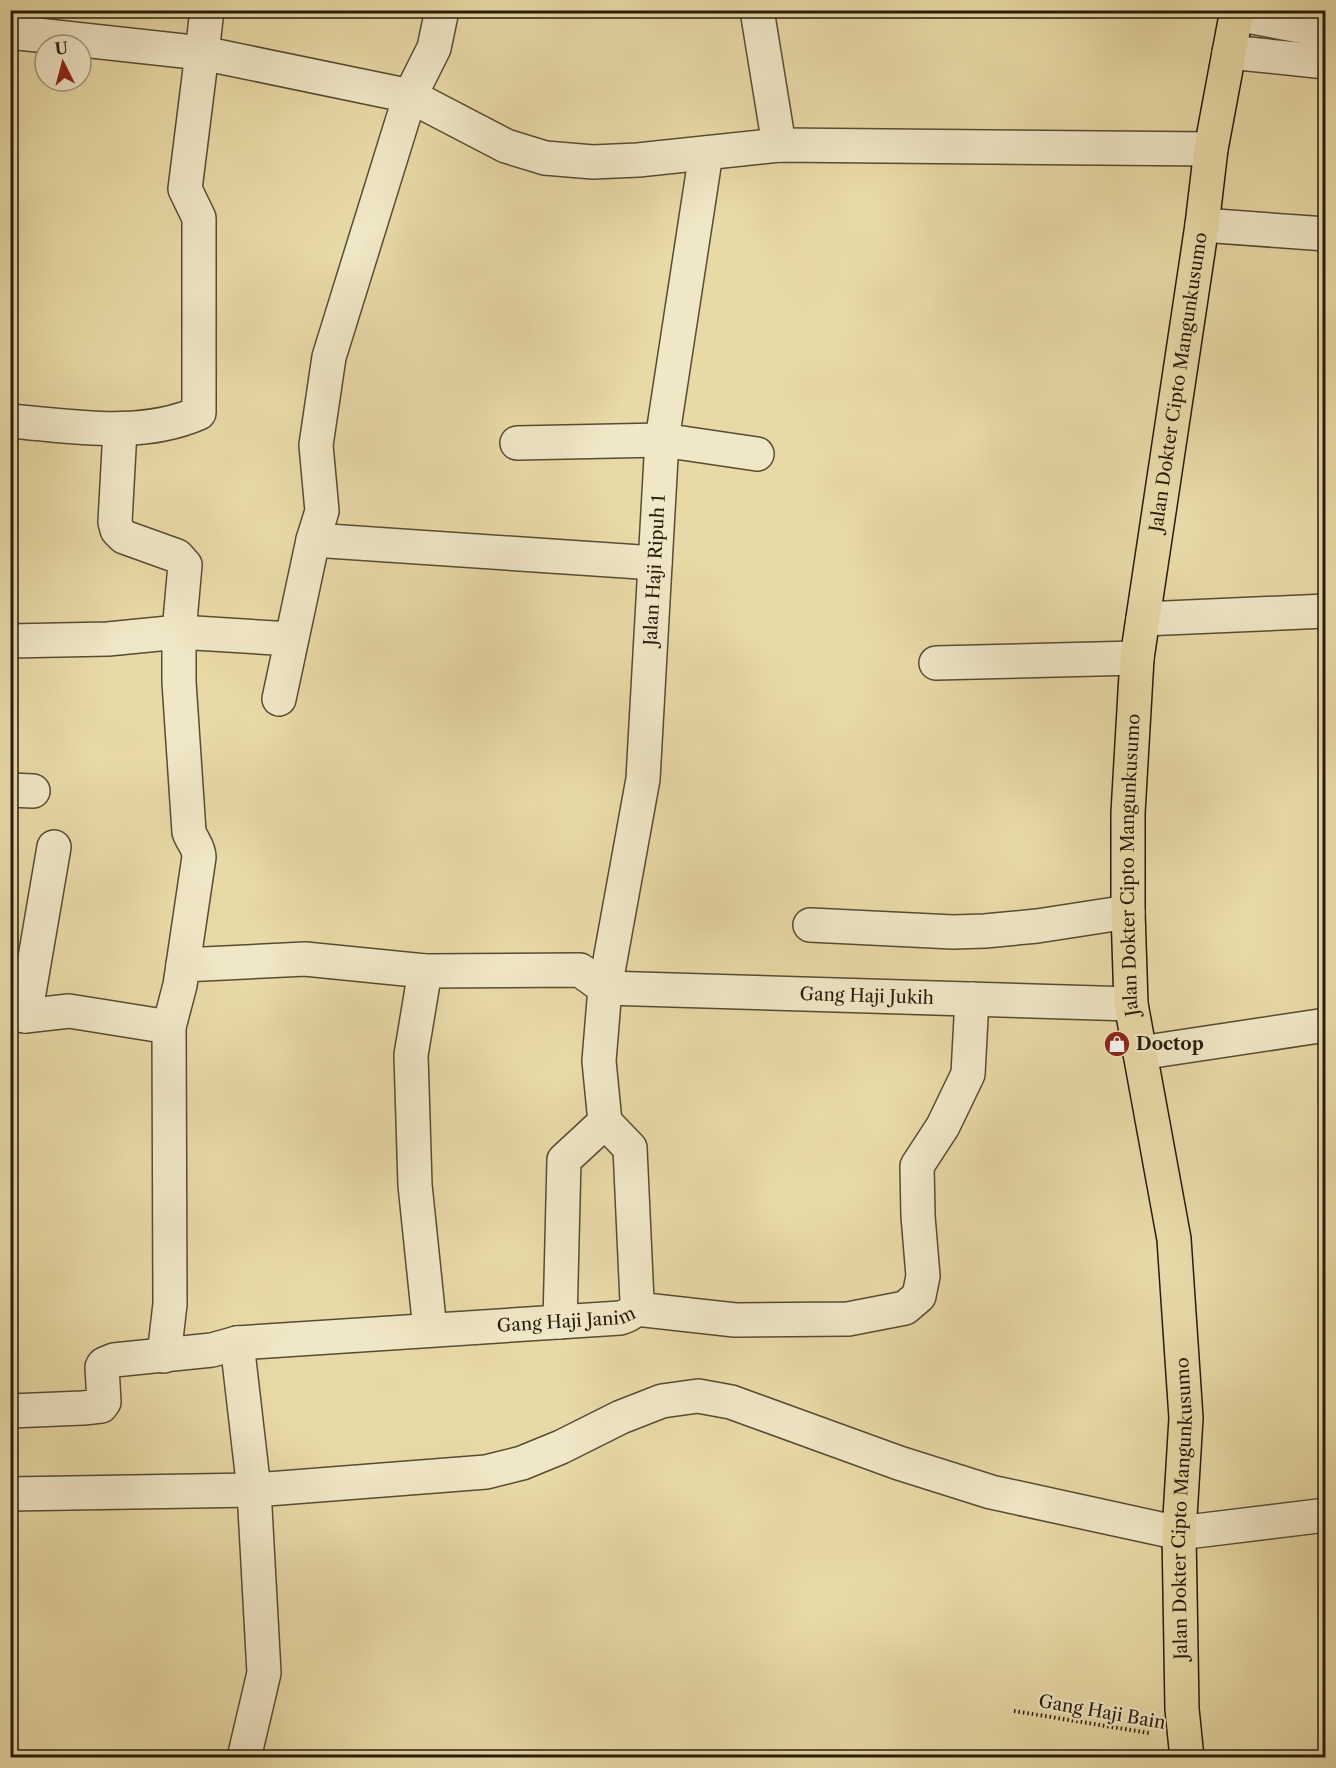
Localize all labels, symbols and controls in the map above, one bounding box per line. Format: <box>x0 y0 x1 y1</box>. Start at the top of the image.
north arrow <box>33 33 93 93</box>
text: U <box>54 37 69 59</box>
street label: Jalan Dokter Cipto Mangunkusumo <box>1145 231 1212 536</box>
street label: Jalan Haji Ripuh 1 <box>639 494 670 649</box>
street label: Jalan Dokter Cipto Mangunkusumo <box>1117 713 1145 1021</box>
street label: Gang Haji Jukih <box>799 983 934 1009</box>
shop icon: Doctop <box>1102 1029 1132 1059</box>
place label: Doctop <box>1136 1033 1204 1055</box>
street label: Gang Haji Janim <box>496 1302 639 1337</box>
street label: Jalan Dokter Cipto Mangunkusumo <box>1168 1357 1197 1663</box>
street label: Gang Haji Bain <box>1037 1690 1167 1734</box>

